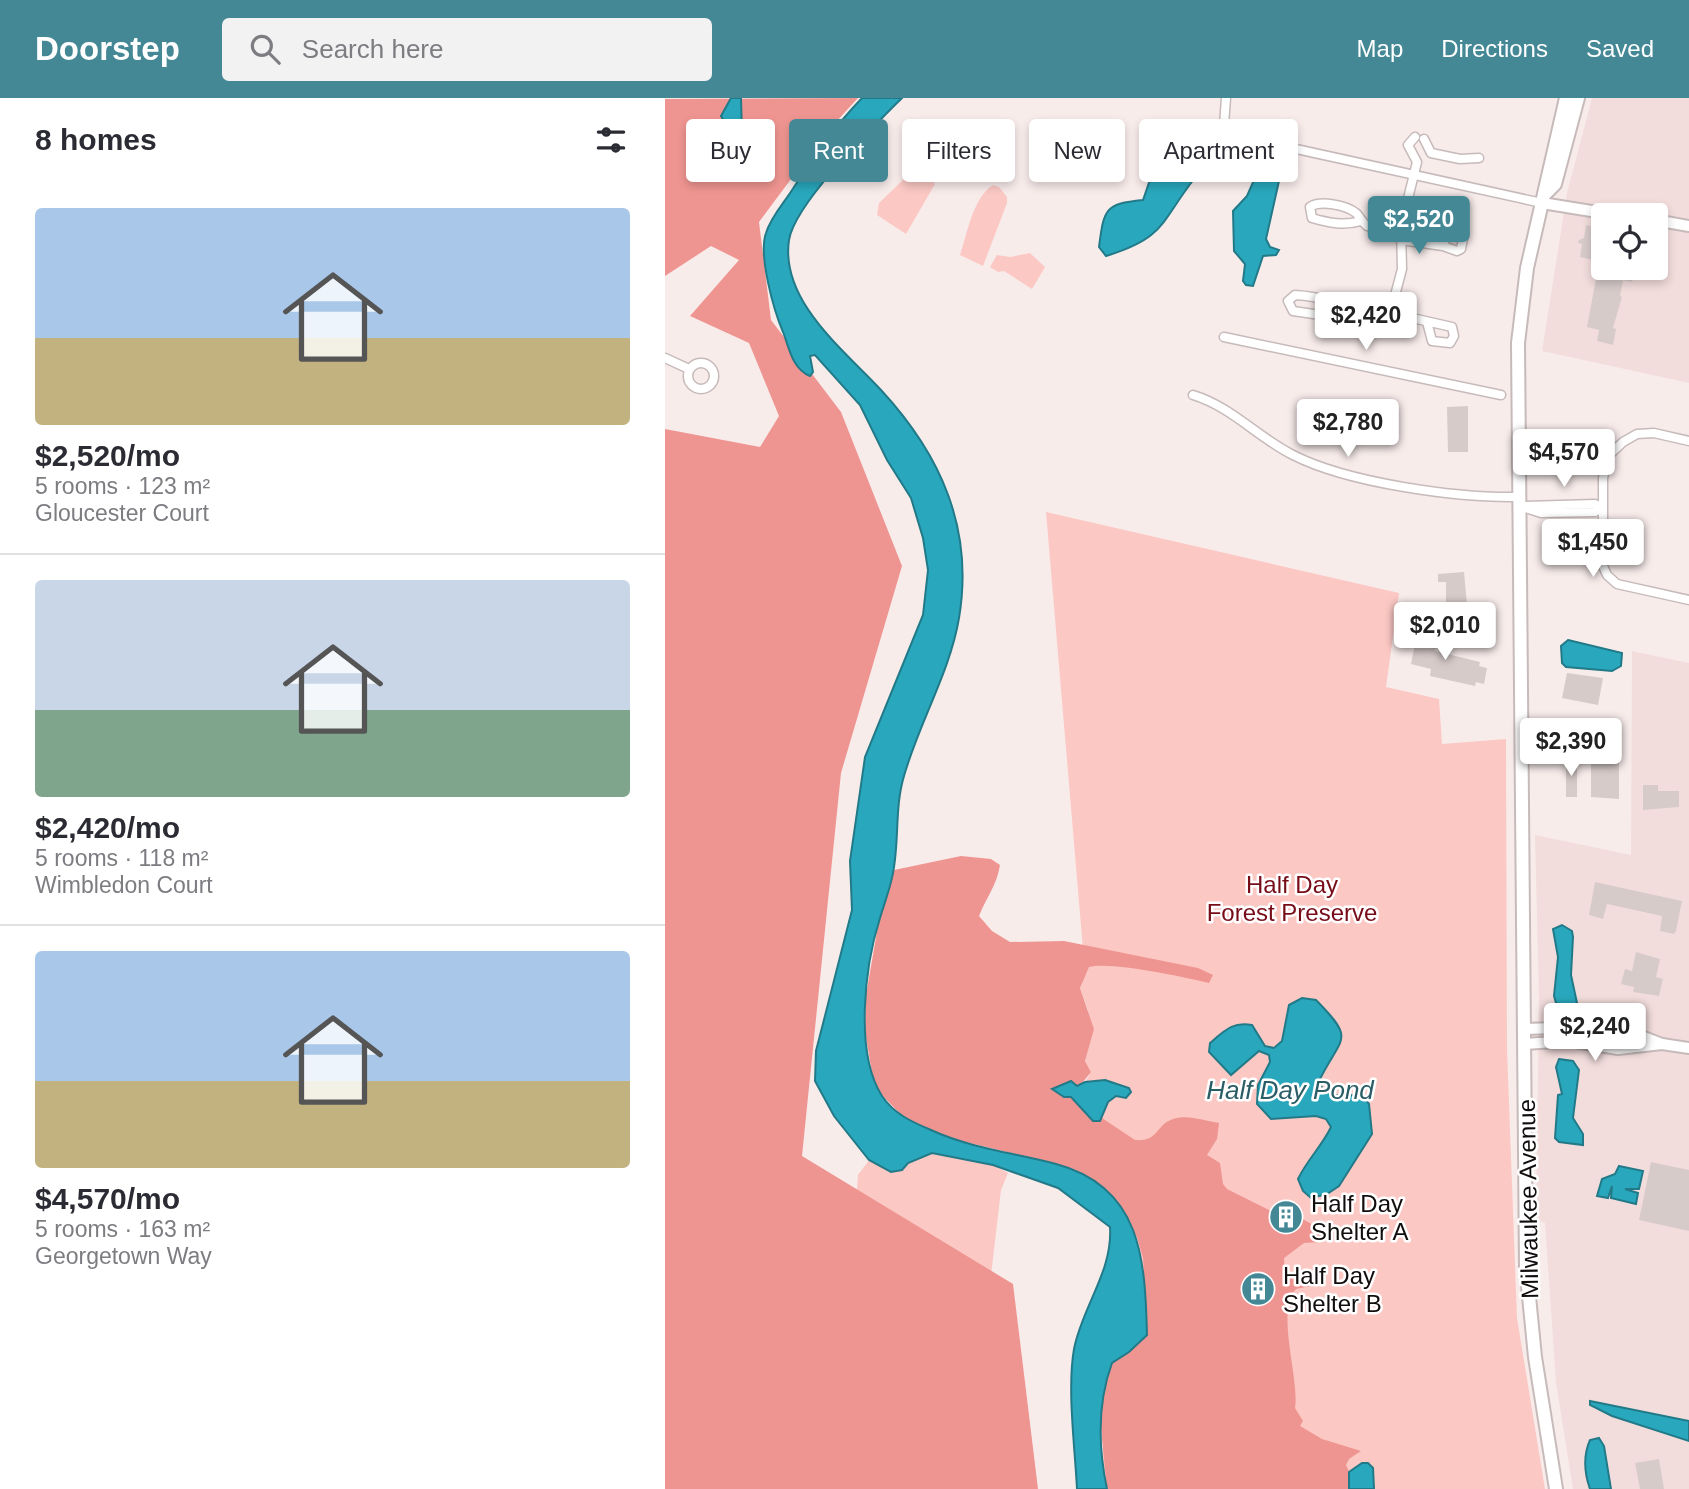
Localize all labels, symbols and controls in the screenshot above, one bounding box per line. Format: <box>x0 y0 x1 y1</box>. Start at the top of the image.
search box <box>222 18 712 81</box>
text: Doorstep <box>35 30 180 67</box>
icon: search <box>246 30 284 68</box>
text: Search here <box>302 34 444 64</box>
text: Map <box>1357 35 1403 62</box>
text: Directions <box>1441 35 1548 62</box>
text: Saved <box>1586 35 1654 62</box>
chip: Buy <box>686 119 775 182</box>
chip: Rent <box>789 119 888 182</box>
chip: Filters <box>902 119 1015 182</box>
chip: New <box>1029 119 1125 182</box>
chip: Apartment <box>1139 119 1298 182</box>
icon: filters <box>592 121 630 159</box>
text: 8 homes <box>35 123 157 156</box>
pin: $2,520 <box>1362 197 1476 256</box>
map controls <box>1591 203 1668 280</box>
button: locate <box>1591 203 1668 280</box>
text: $2,520 <box>1384 206 1454 232</box>
icon: home <box>270 254 396 380</box>
pin: $2,420 <box>1309 292 1423 352</box>
text: $2,420 <box>1331 302 1401 328</box>
pin: $2,780 <box>1291 400 1405 459</box>
text: $2,780 <box>1313 409 1383 435</box>
pin: $4,570 <box>1507 430 1621 489</box>
text: $2,520/mo <box>35 439 180 472</box>
text: $4,570 <box>1529 439 1599 465</box>
text: 5 rooms · 123 m² <box>35 473 210 499</box>
text: Gloucester Court <box>35 500 209 526</box>
pin: $1,450 <box>1536 519 1650 579</box>
text: $1,450 <box>1558 529 1628 555</box>
pin: $2,010 <box>1388 602 1502 662</box>
text: $2,010 <box>1410 612 1480 638</box>
icon: home <box>270 626 396 752</box>
pin: $2,390 <box>1514 718 1628 778</box>
text: $2,390 <box>1536 728 1606 754</box>
text: $2,420/mo <box>35 811 180 844</box>
text: 5 rooms · 118 m² <box>35 845 208 871</box>
park label: Half Day Forest Preserve <box>1207 871 1377 926</box>
text: Wimbledon Court <box>35 872 213 898</box>
icon: home <box>270 997 396 1123</box>
pin: $2,240 <box>1538 1004 1652 1063</box>
text: $2,240 <box>1560 1013 1630 1039</box>
water label: Half Day Pond <box>1206 1075 1375 1105</box>
street label: Milwaukee Avenue <box>1513 1099 1543 1299</box>
text: $4,570/mo <box>35 1182 180 1215</box>
place label: Half Day Shelter A <box>1311 1190 1408 1245</box>
building icon: Half Day Shelter A <box>1267 1198 1305 1236</box>
text: 5 rooms · 163 m² <box>35 1216 210 1242</box>
text: Georgetown Way <box>35 1243 212 1269</box>
place label: Half Day Shelter B <box>1283 1262 1382 1317</box>
building icon: Half Day Shelter B <box>1239 1270 1277 1308</box>

